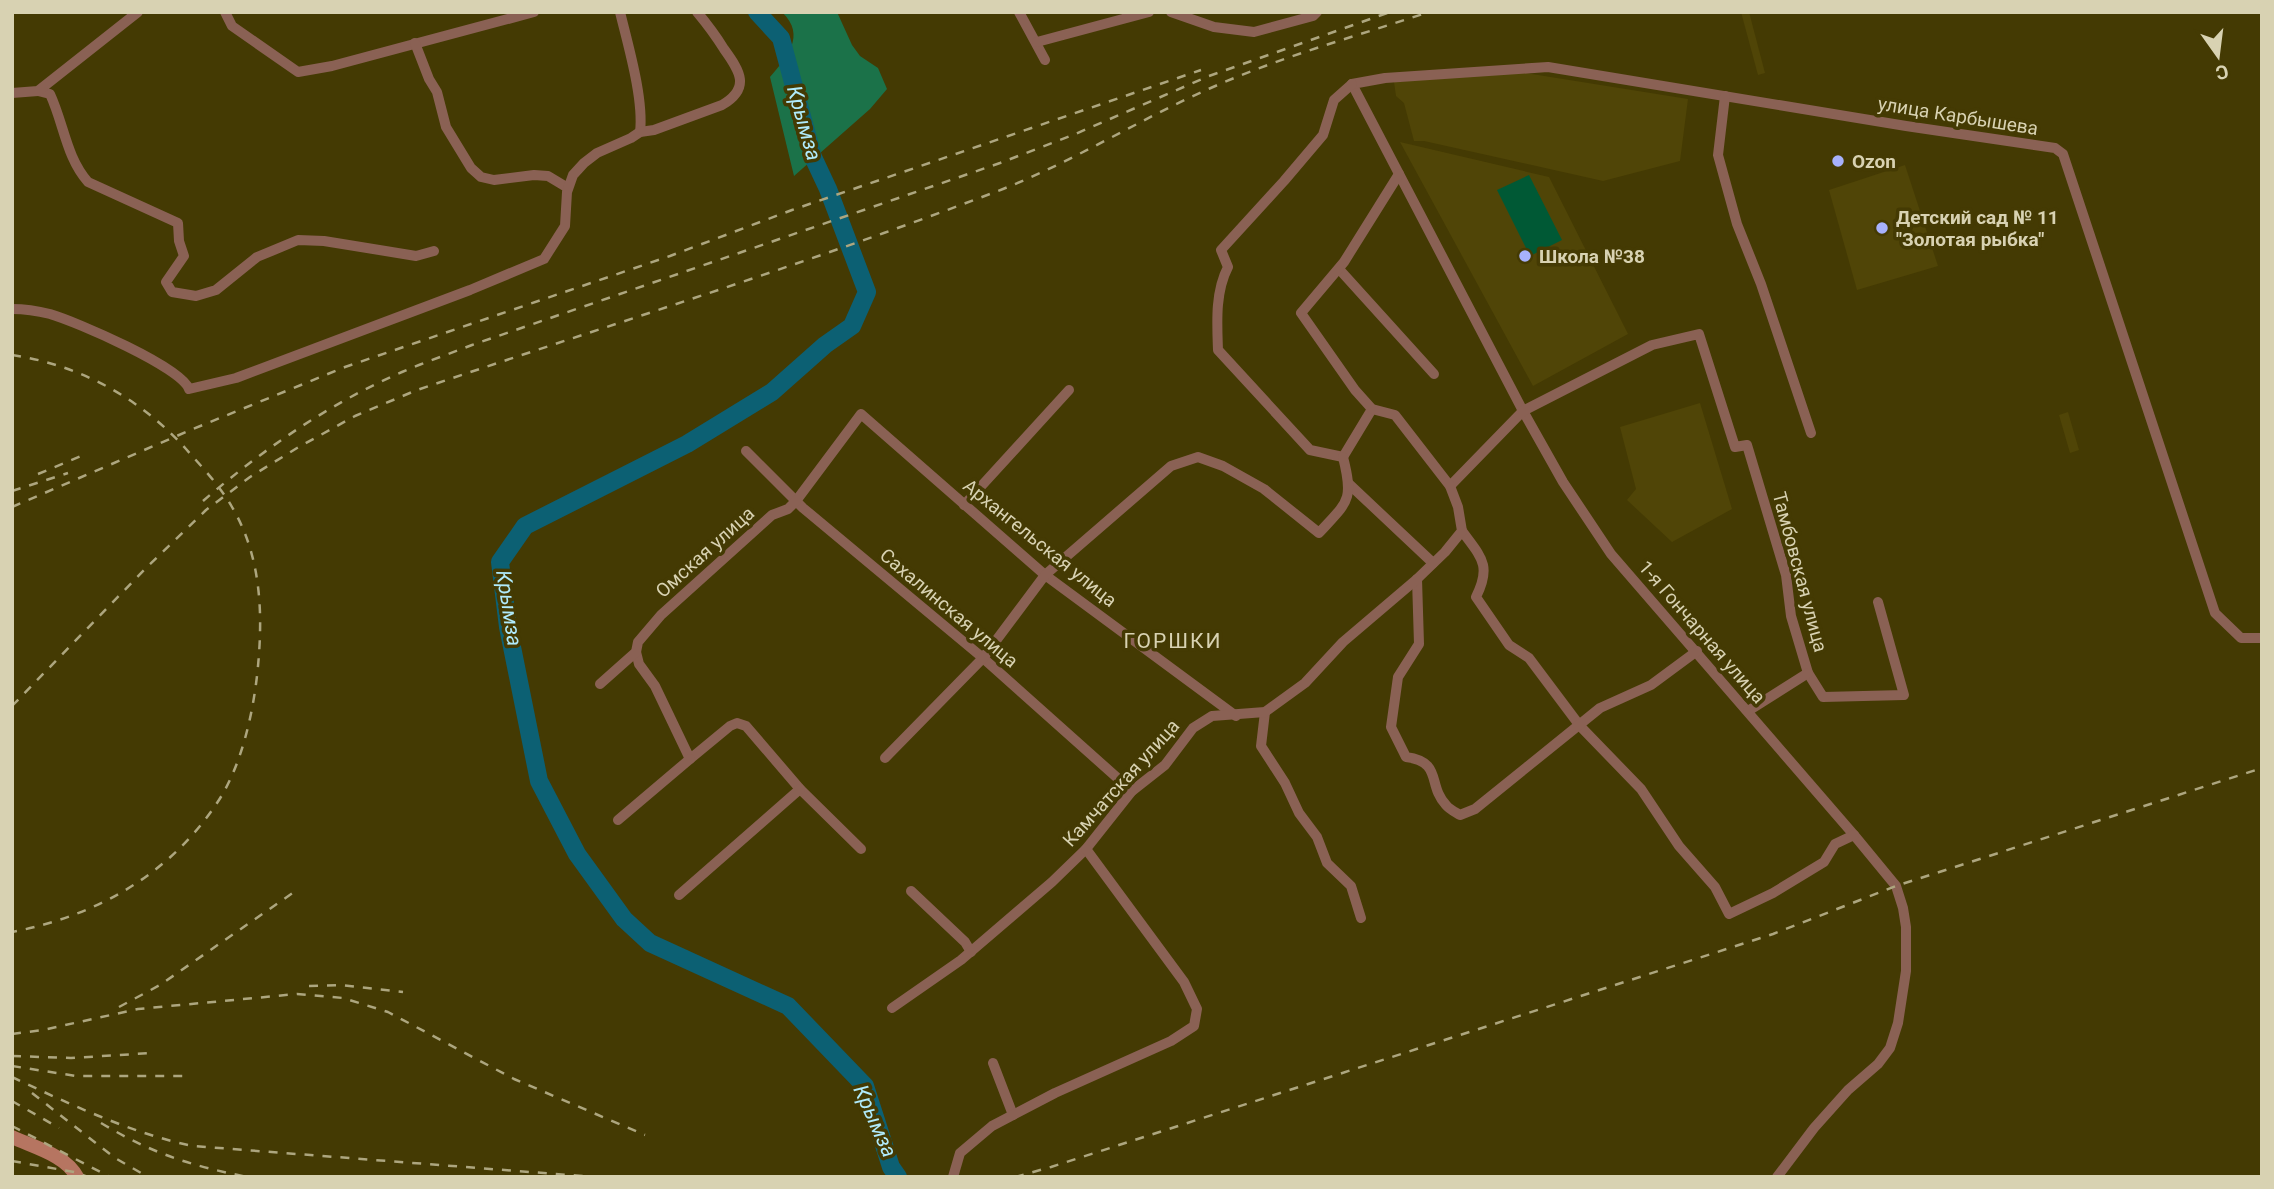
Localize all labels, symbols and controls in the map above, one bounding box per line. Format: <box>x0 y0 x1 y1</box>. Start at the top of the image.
north arrow <box>2183 21 2253 91</box>
text: С <box>2213 59 2231 85</box>
water label: Крымза <box>782 83 826 163</box>
street label: улица Карбышева <box>1876 92 2040 140</box>
place label: Ozon <box>1852 150 1896 173</box>
marker: Ozon <box>1830 153 1846 169</box>
place label: Детский сад № 11 "Золотая рыбка" <box>1896 206 2059 251</box>
marker: Детский сад № 11 "Золотая рыбка" <box>1874 220 1890 236</box>
place label: Школа №38 <box>1539 245 1645 268</box>
marker: Школа №38 <box>1517 248 1533 264</box>
street label: Архангельская улица <box>959 474 1121 612</box>
street label: Тамбовская улица <box>1768 489 1832 655</box>
street label: Омская улица <box>651 502 759 602</box>
street label: Сахалинская улица <box>875 544 1023 672</box>
street label: 1-я Гончарная улица <box>1634 556 1770 708</box>
water label: Крымза <box>491 568 527 648</box>
district label: ГОРШКИ <box>1124 629 1222 653</box>
street label: Камчатская улица <box>1058 715 1184 851</box>
water label: Крымза <box>848 1081 902 1161</box>

